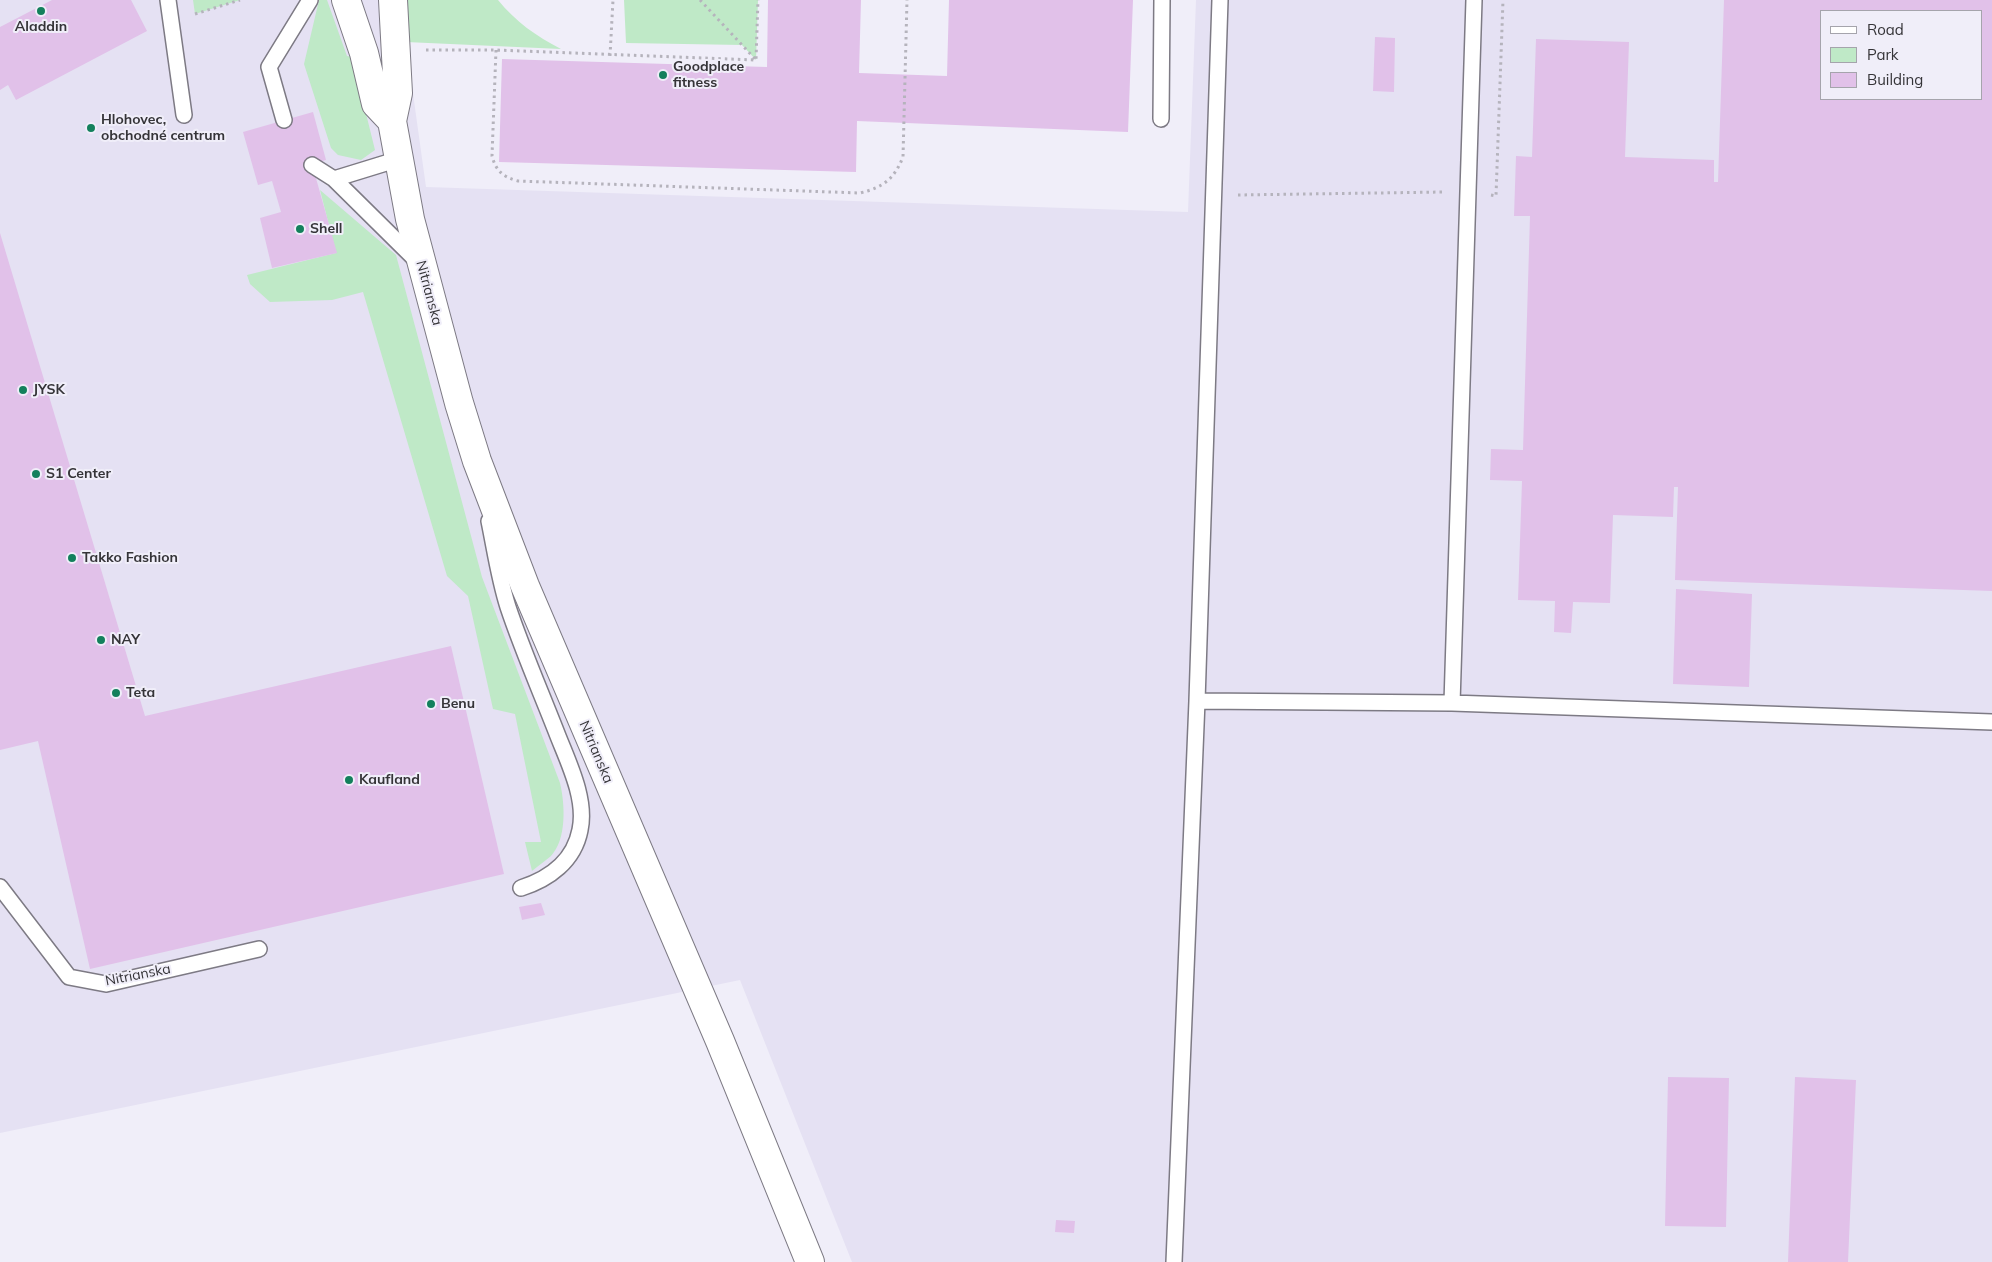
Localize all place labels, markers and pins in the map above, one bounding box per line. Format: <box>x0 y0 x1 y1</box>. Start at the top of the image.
marker: Aladdin <box>35 5 47 17</box>
place label: Aladdin <box>15 19 67 35</box>
place label: Goodplace fitness <box>673 59 744 92</box>
marker: Goodplace fitness <box>657 69 669 81</box>
place label: Hlohovec, obchodné centrum <box>101 112 225 144</box>
marker: Hlohovec, obchodné centrum <box>85 122 97 134</box>
place label: Shell <box>310 221 342 237</box>
marker: Shell <box>294 223 306 235</box>
place label: JYSK <box>33 382 65 398</box>
marker: JYSK <box>17 384 29 396</box>
place label: S1 Center <box>46 466 111 482</box>
marker: S1 Center <box>30 468 42 480</box>
place label: Takko Fashion <box>82 550 178 566</box>
marker: Takko Fashion <box>66 552 78 564</box>
place label: NAY <box>111 632 140 648</box>
marker: NAY <box>95 634 107 646</box>
place label: Teta <box>126 685 155 701</box>
marker: Teta <box>110 687 122 699</box>
place label: Benu <box>441 696 475 712</box>
marker: Benu <box>425 698 437 710</box>
place label: Kaufland <box>359 772 420 788</box>
marker: Kaufland <box>343 774 355 786</box>

